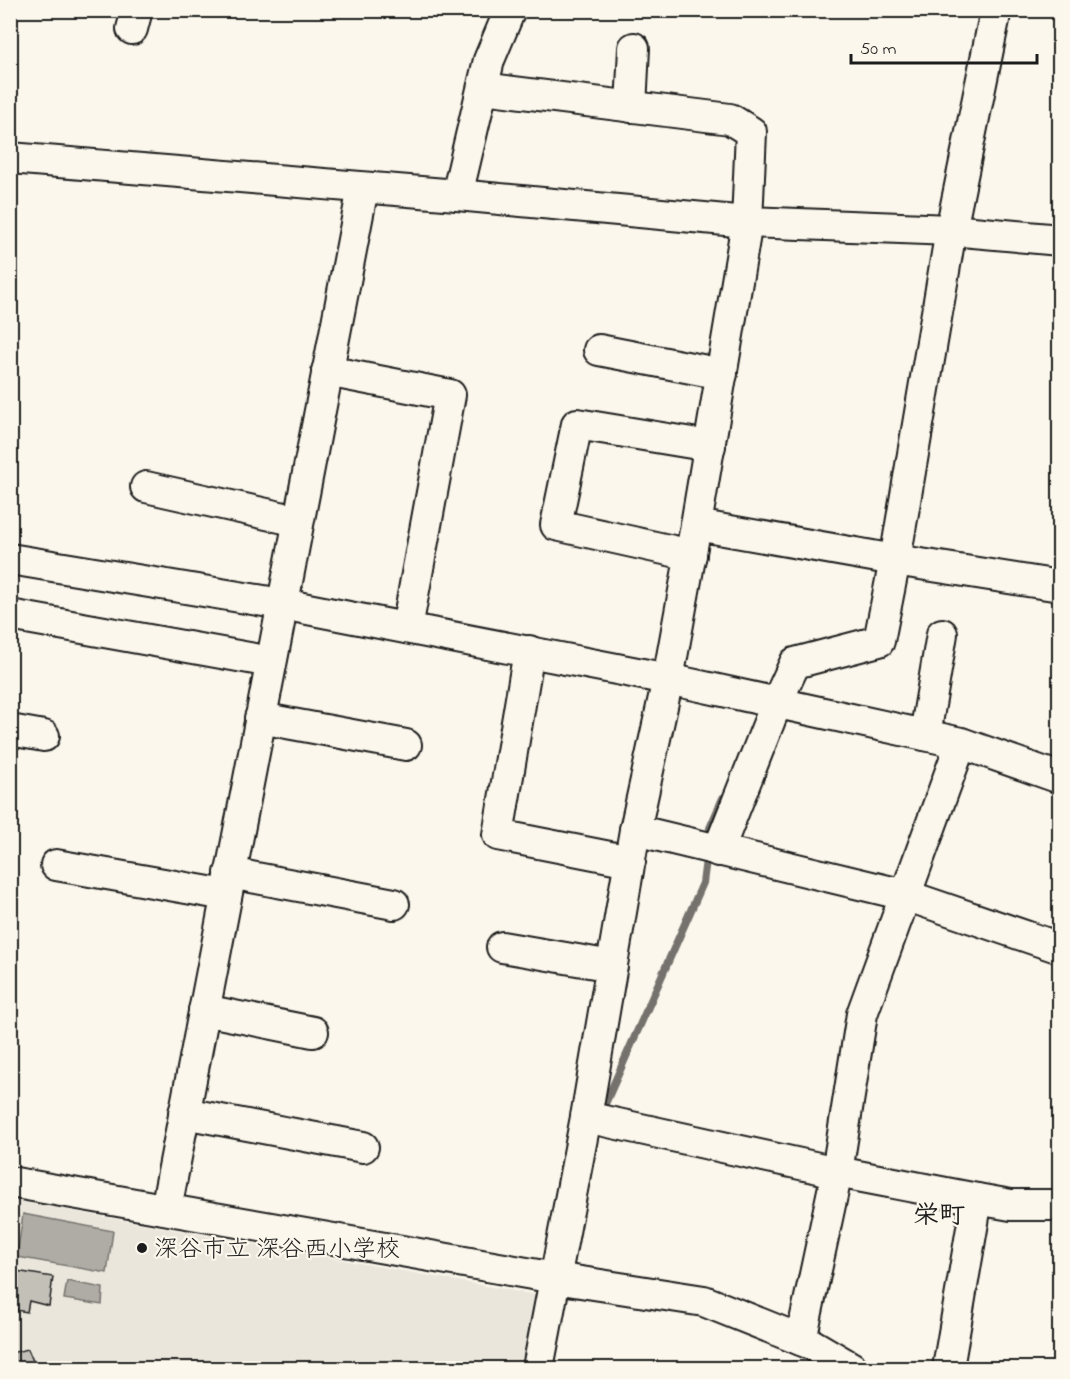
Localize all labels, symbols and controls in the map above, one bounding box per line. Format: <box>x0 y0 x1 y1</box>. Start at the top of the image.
scale bar <box>851 27 1037 65</box>
text: 50 m <box>860 37 897 63</box>
district label: 栄町 <box>913 1198 965 1236</box>
place label: 深谷市立 深谷西小学校 <box>154 1233 400 1268</box>
marker: 深谷市立 深谷西小学校 <box>135 1241 149 1255</box>

